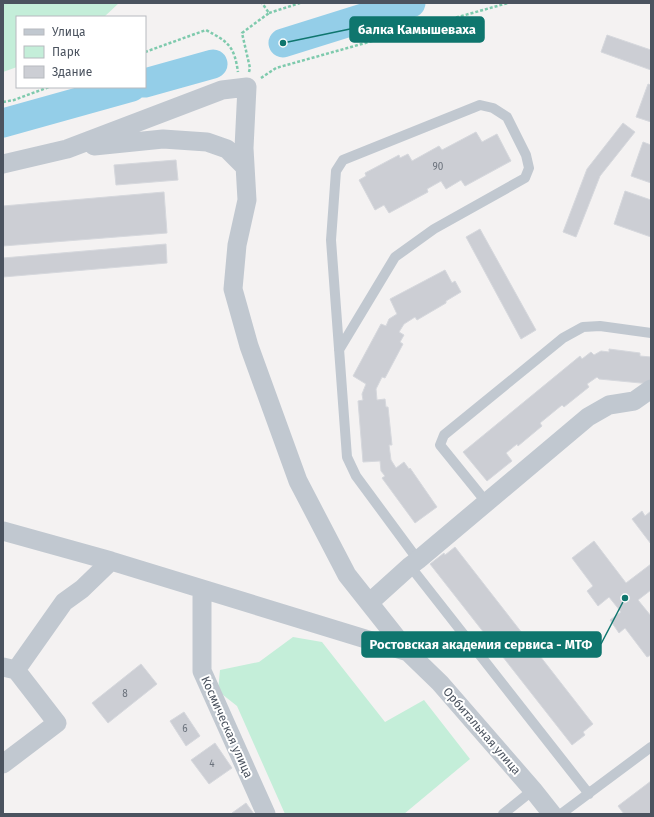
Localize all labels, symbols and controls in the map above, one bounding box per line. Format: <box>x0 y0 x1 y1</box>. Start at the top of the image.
legend <box>16 16 146 88</box>
callout: балка Камышеваха <box>350 17 484 42</box>
text: балка Камышеваха <box>358 22 476 37</box>
text: Улица <box>52 25 86 39</box>
text: Парк <box>52 45 81 59</box>
text: Здание <box>52 65 92 79</box>
house number: 90 <box>433 161 444 173</box>
callout: Ростовская академия сервиса - МТФ <box>362 632 601 657</box>
text: Ростовская академия сервиса - МТФ <box>370 637 592 652</box>
street label: Космическая улица <box>198 674 256 780</box>
street label: Орбитальная улица <box>440 685 524 777</box>
house number: 8 <box>122 688 128 700</box>
house number: 6 <box>182 723 188 735</box>
house number: 4 <box>209 758 215 770</box>

